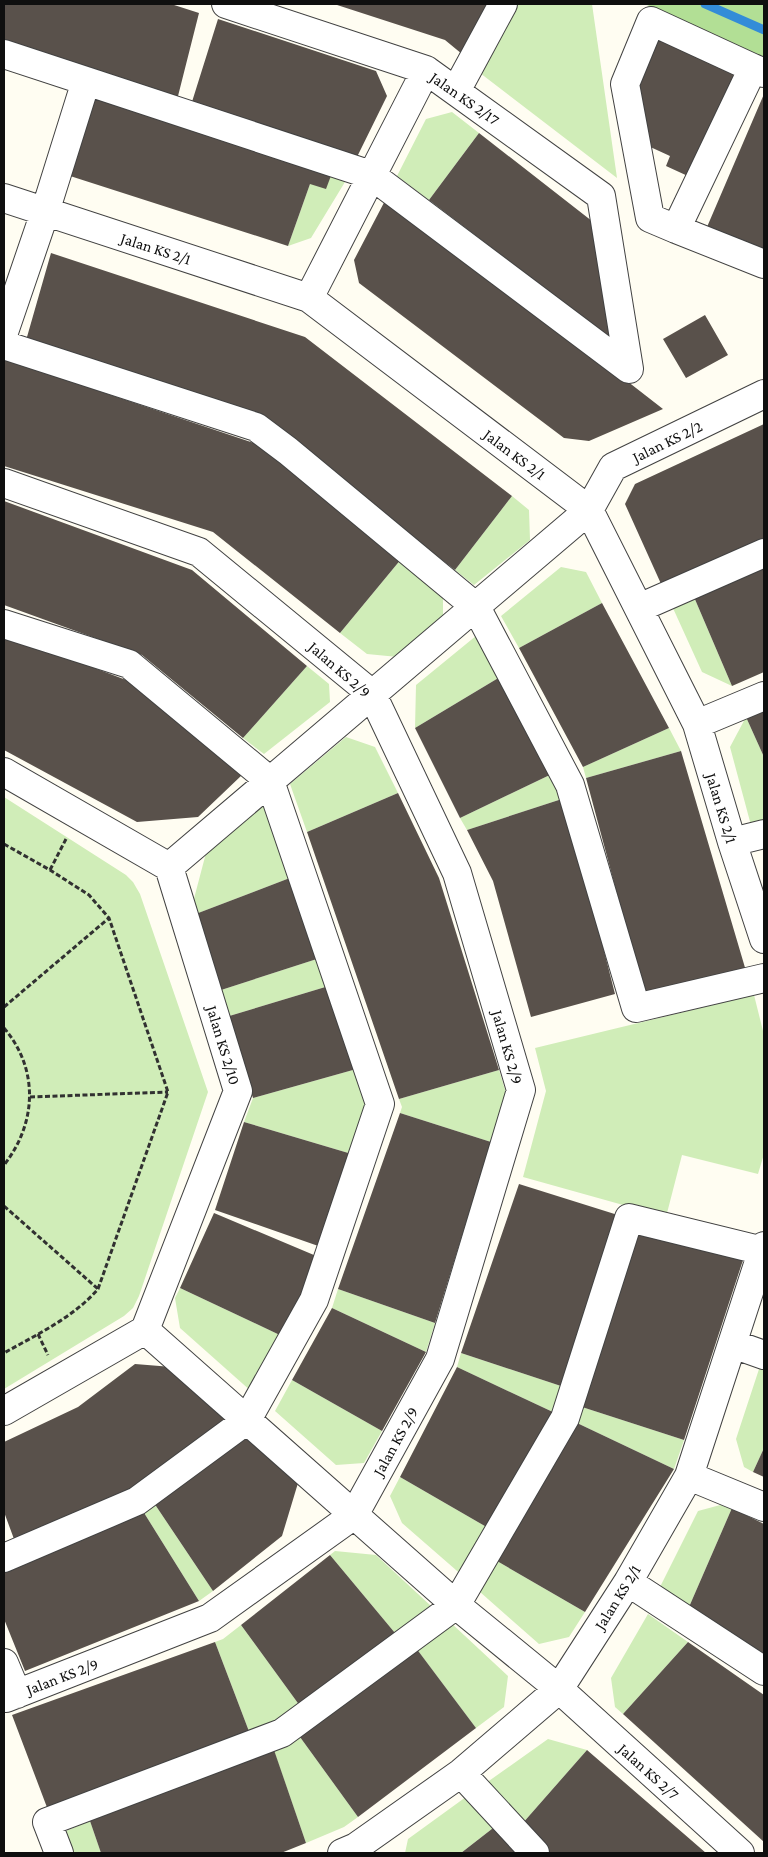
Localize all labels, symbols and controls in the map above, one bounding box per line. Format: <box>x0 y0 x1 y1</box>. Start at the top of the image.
street label: Jalan KS 2/17 <box>425 67 503 130</box>
street label: Jalan KS 2/1 <box>116 229 193 269</box>
street label: Jalan KS 2/2 <box>628 417 706 467</box>
street label: Jalan KS 2/1 <box>478 424 549 484</box>
street label: Jalan KS 2/9 <box>303 637 374 702</box>
street label: Jalan KS 2/1 <box>701 769 740 846</box>
street label: Jalan KS 2/10 <box>202 1002 244 1087</box>
street label: Jalan KS 2/9 <box>487 1006 526 1086</box>
street label: Jalan KS 2/9 <box>369 1404 422 1481</box>
street label: Jalan KS 2/1 <box>590 1562 645 1635</box>
street label: Jalan KS 2/9 <box>22 1655 101 1700</box>
street label: Jalan KS 2/7 <box>613 1739 683 1804</box>

